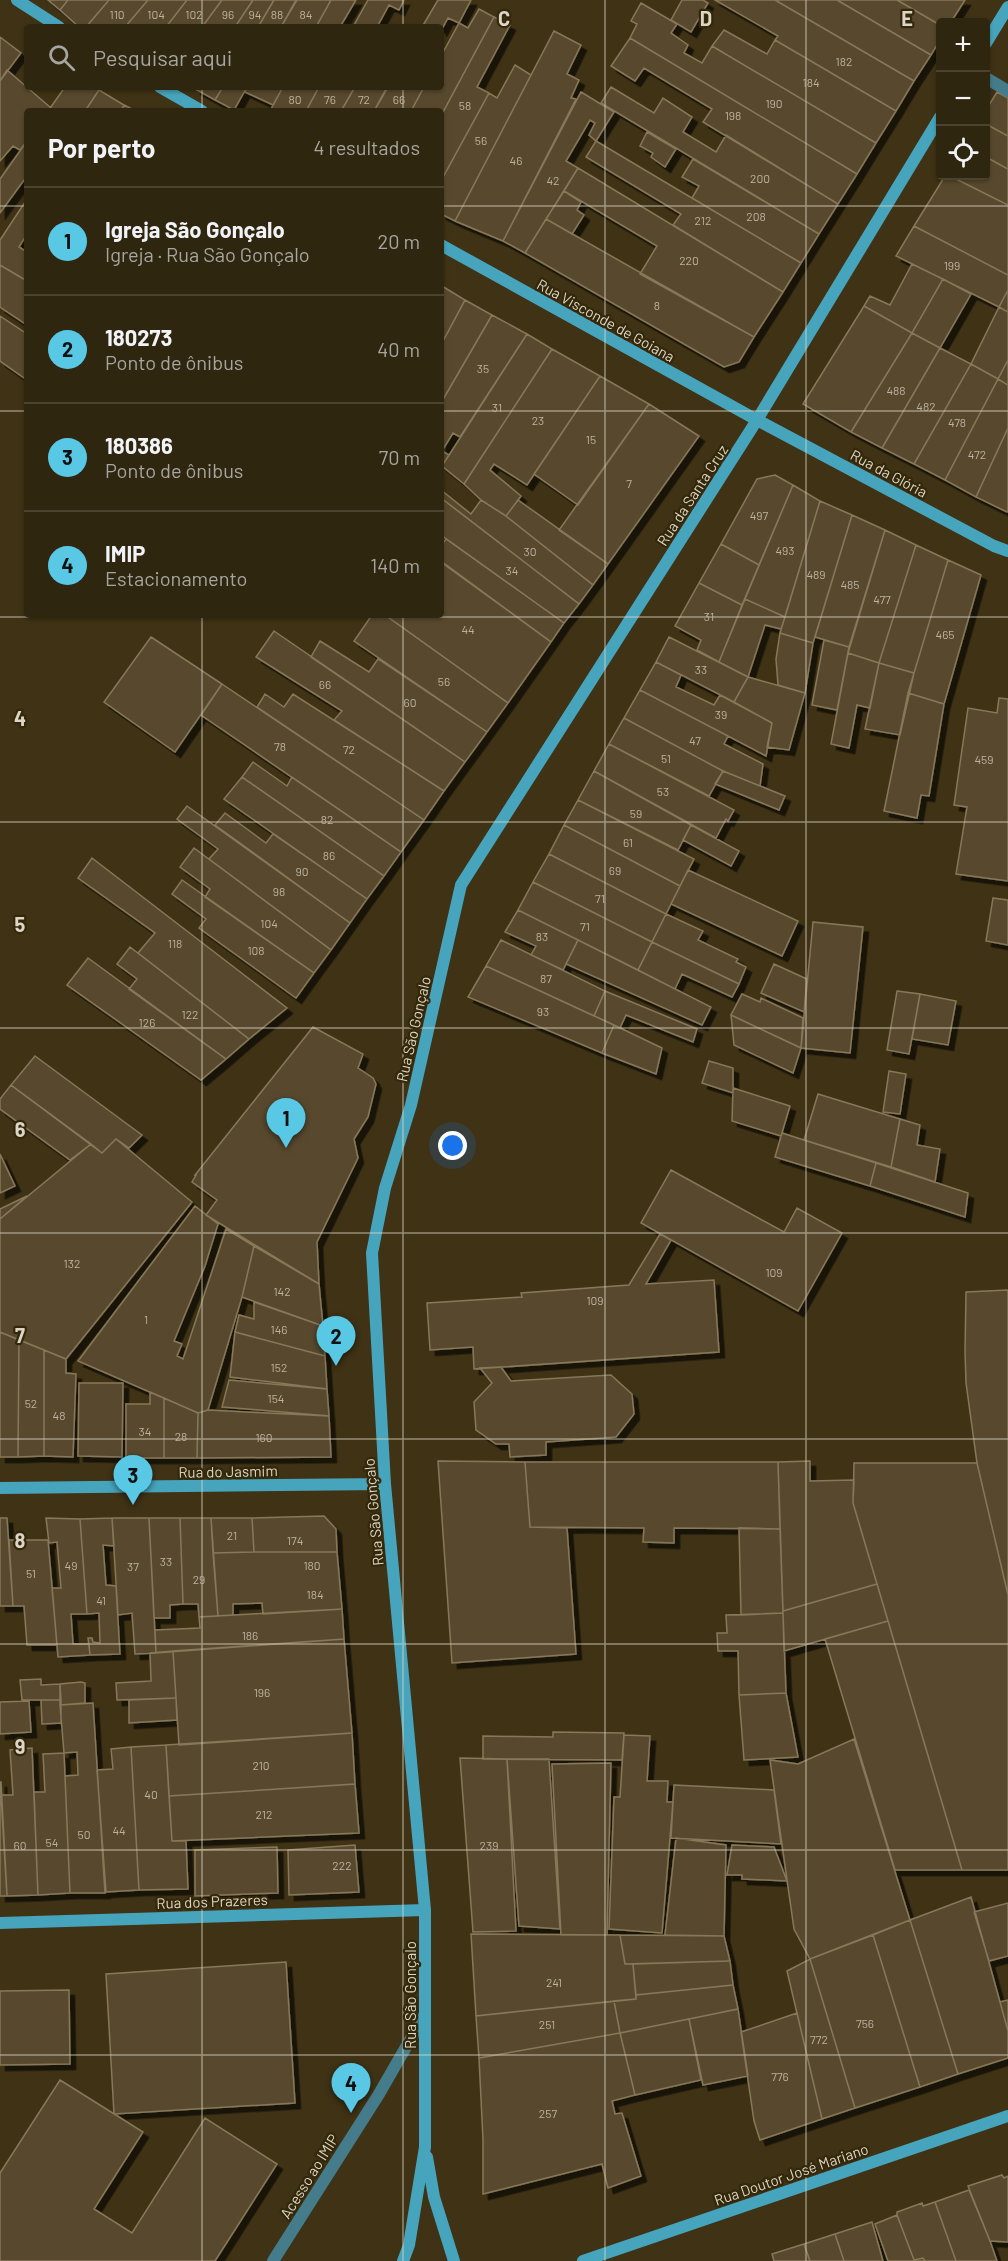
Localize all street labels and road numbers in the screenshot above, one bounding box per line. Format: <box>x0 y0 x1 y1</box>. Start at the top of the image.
street label: Rua Visconde de Goiana <box>534 275 678 365</box>
street label: Rua da Santa Cruz <box>653 441 731 549</box>
street label: Rua da Glória <box>848 445 930 501</box>
street label: Rua São Gonçalo <box>392 974 434 1084</box>
street label: Rua São Gonçalo <box>359 1458 387 1566</box>
street label: Rua do Jasmim <box>178 1461 278 1481</box>
street label: Rua dos Prazeres <box>156 1890 268 1912</box>
street label: Rua São Gonçalo <box>401 1941 419 2049</box>
street label: Acesso ao IMIP <box>276 2130 342 2222</box>
street label: Rua Doutor José Mariano <box>712 2139 870 2209</box>

